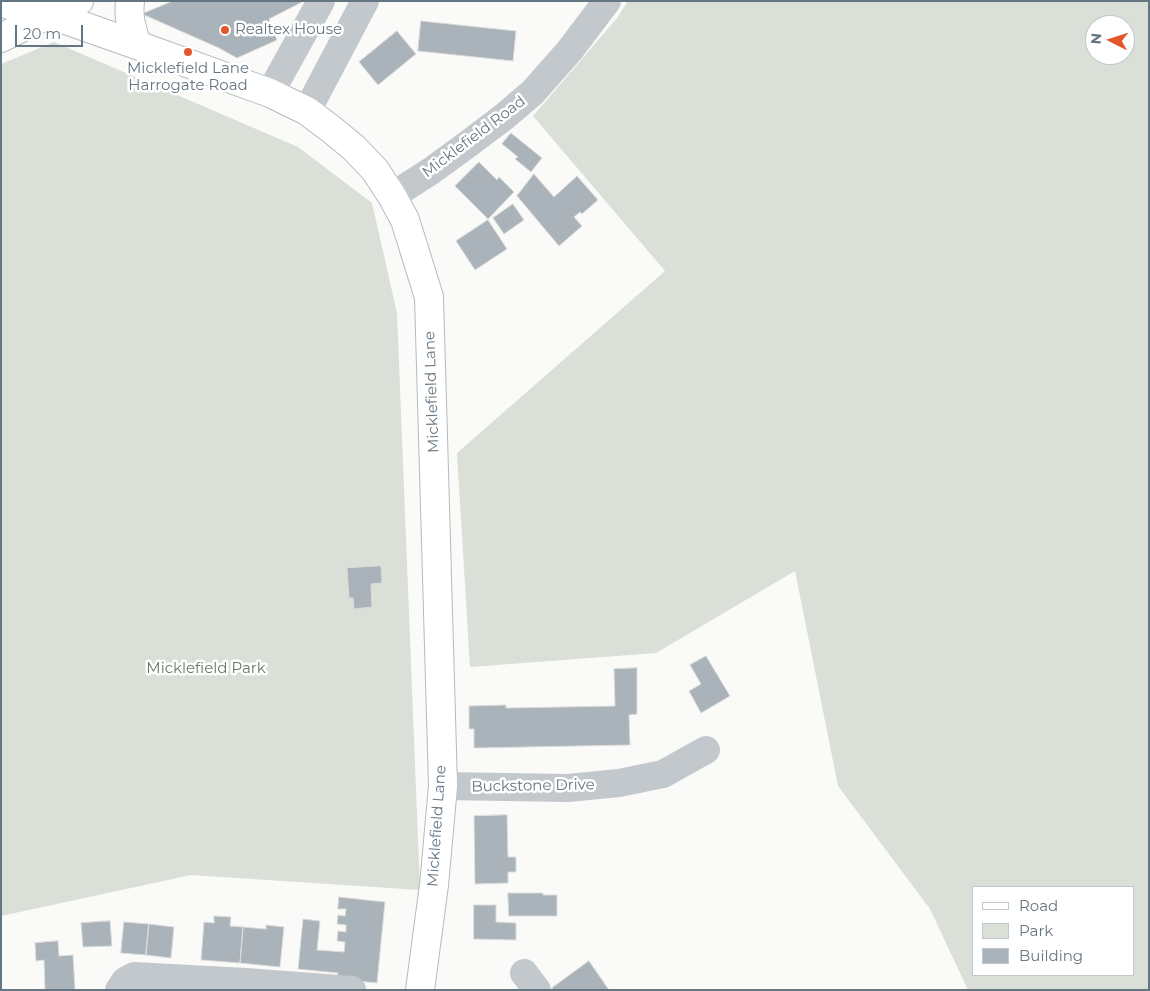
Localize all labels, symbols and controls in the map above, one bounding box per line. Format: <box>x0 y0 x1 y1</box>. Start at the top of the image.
scale bar <box>18 15 85 47</box>
north arrow <box>1085 15 1135 65</box>
place label: Realtex House <box>235 21 342 39</box>
text: 20 m <box>23 24 61 43</box>
marker: Realtex House <box>219 24 231 36</box>
text: N <box>1087 32 1106 45</box>
marker: Micklefield Lane Harrogate Road <box>182 46 194 58</box>
place label: Micklefield Lane Harrogate Road <box>127 60 249 95</box>
street label: Micklefield Road <box>419 92 529 182</box>
street label: Micklefield Lane <box>421 331 443 453</box>
park label: Micklefield Park <box>146 660 266 678</box>
street label: Micklefield Lane <box>424 765 450 887</box>
street label: Buckstone Drive <box>471 776 595 796</box>
legend <box>972 886 1135 976</box>
text: Road <box>1019 896 1058 915</box>
text: Park <box>1019 921 1053 940</box>
text: Building <box>1019 946 1083 965</box>

